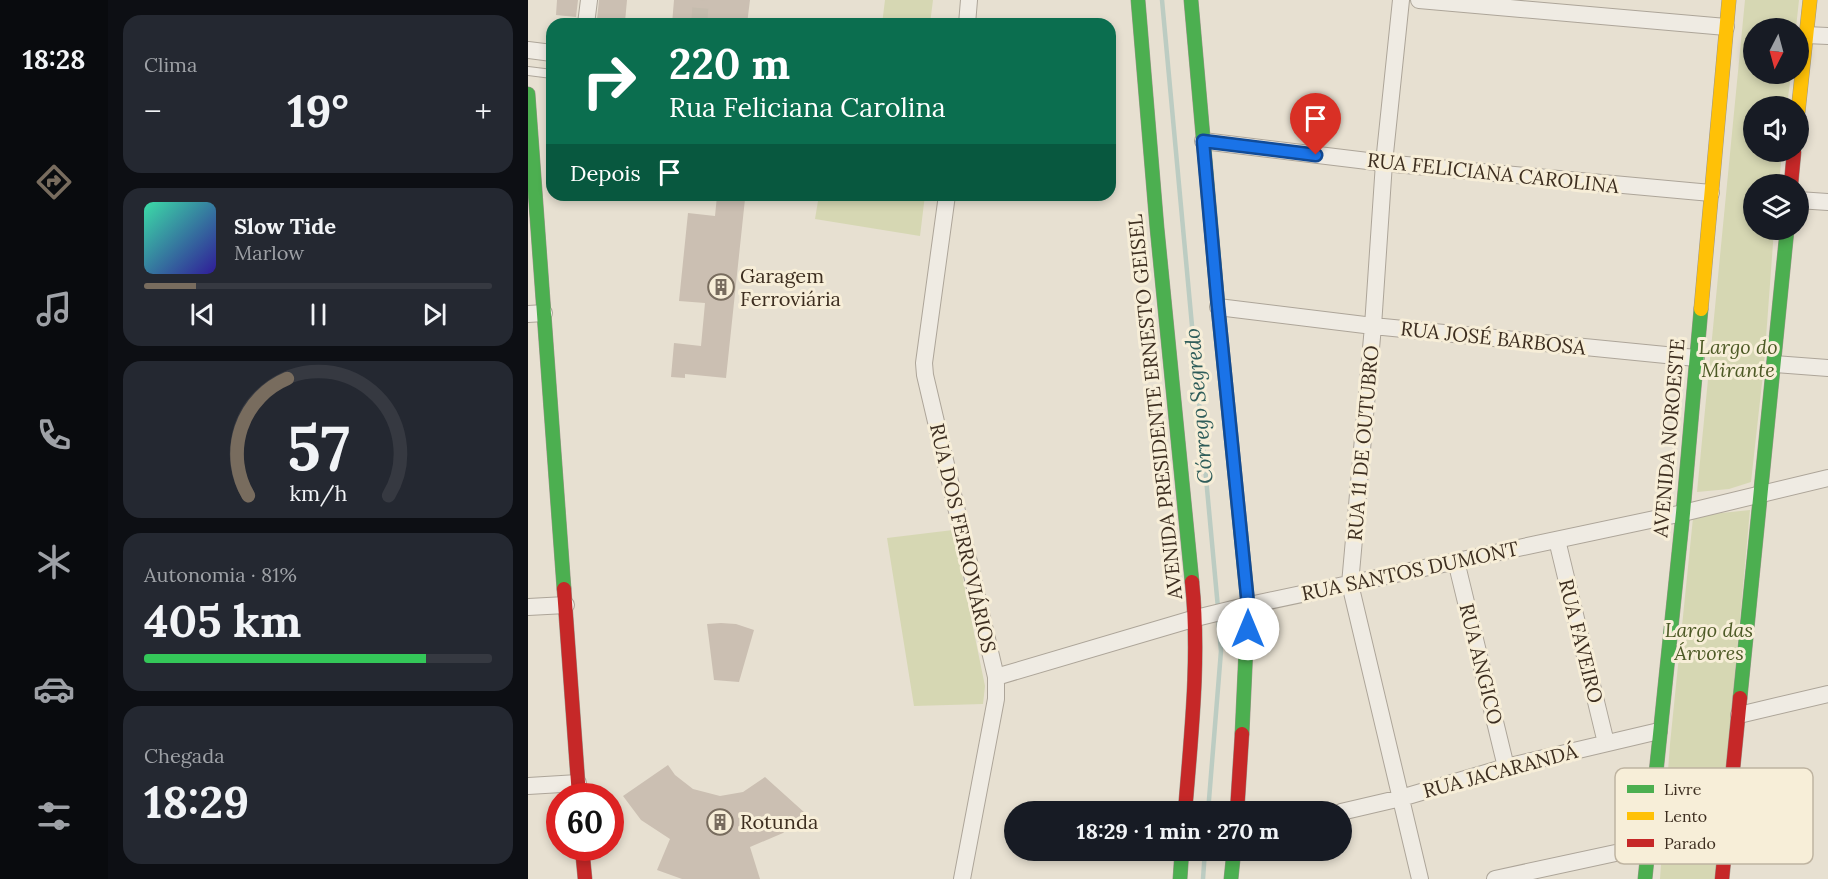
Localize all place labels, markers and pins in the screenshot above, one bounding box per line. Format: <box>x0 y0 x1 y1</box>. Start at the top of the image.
pin <box>1290 93 1341 155</box>
place label: Garagem Ferroviária <box>740 263 841 311</box>
building icon: Garagem Ferroviária <box>706 272 736 302</box>
building icon: Rotunda <box>705 807 735 837</box>
place label: Rotunda <box>740 809 818 834</box>

